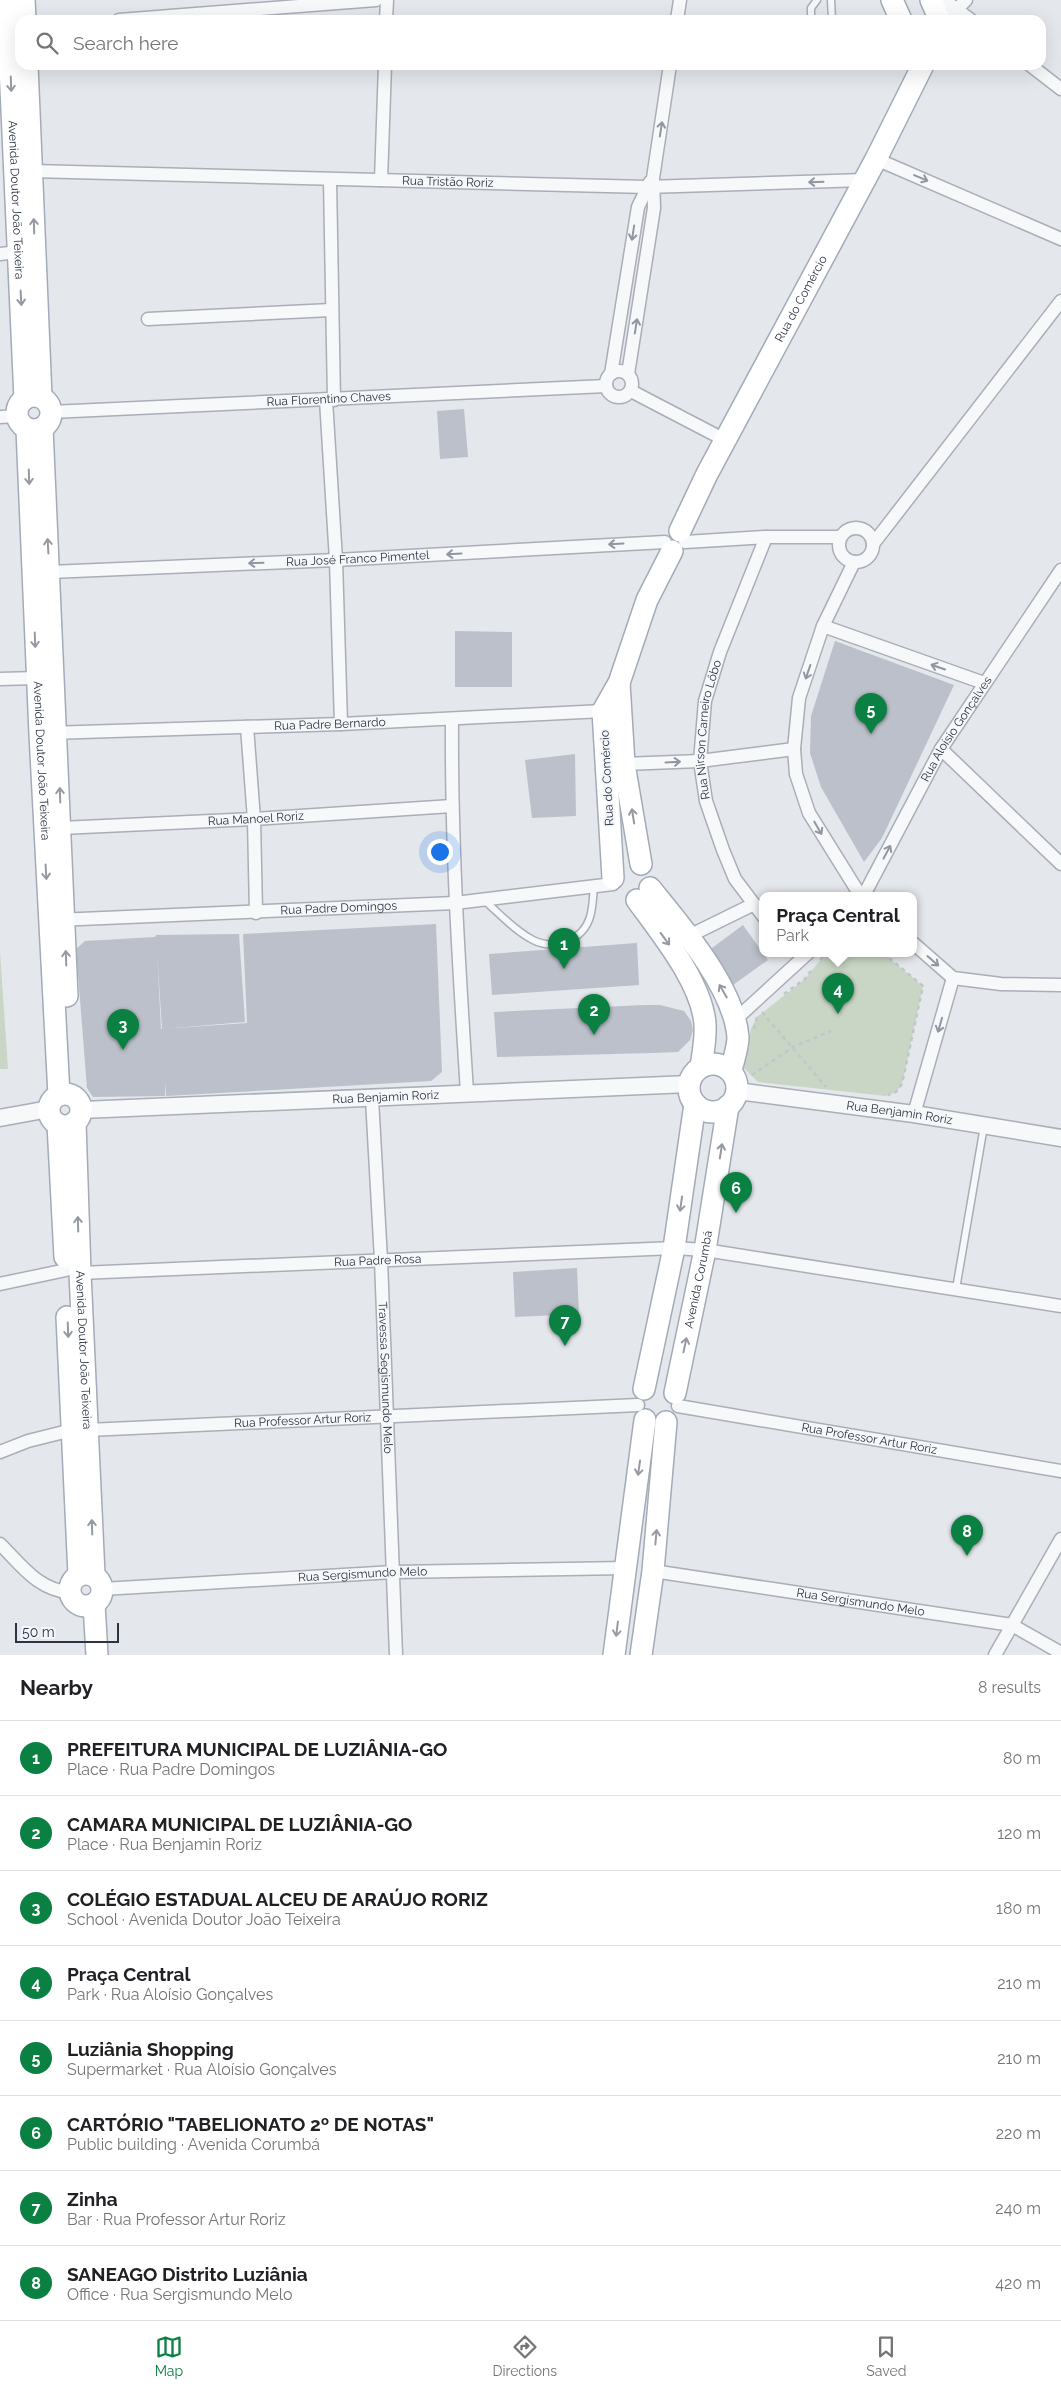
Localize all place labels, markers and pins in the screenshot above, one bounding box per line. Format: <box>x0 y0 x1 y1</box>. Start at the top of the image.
pin: 5 <box>855 693 887 734</box>
pin: 1 <box>548 928 580 969</box>
pin: 4 <box>822 973 854 1014</box>
pin: 2 <box>578 994 610 1035</box>
pin: 3 <box>107 1009 139 1050</box>
pin: 6 <box>720 1172 752 1213</box>
pin: 7 <box>549 1305 581 1346</box>
pin: 8 <box>951 1515 983 1556</box>

